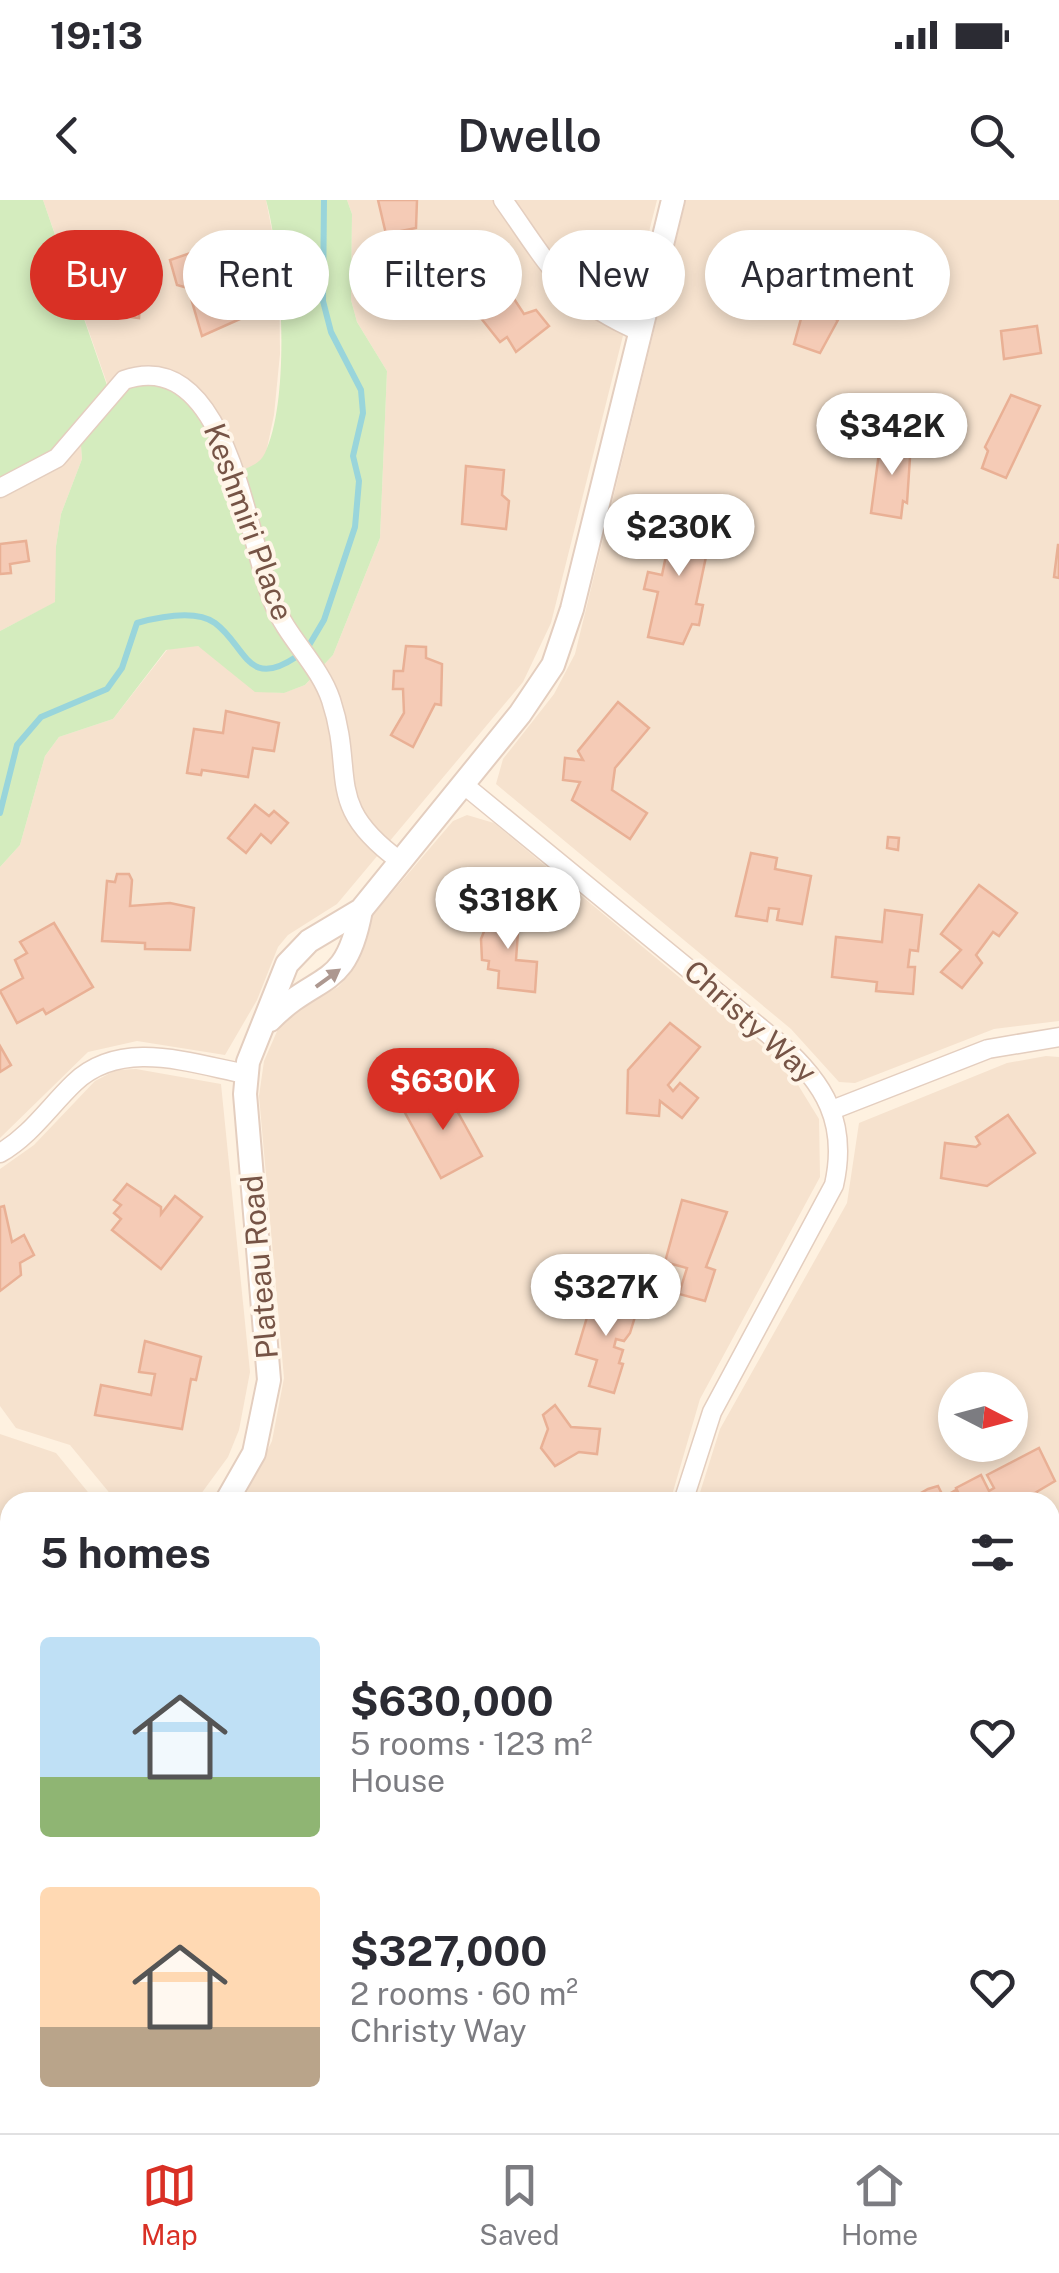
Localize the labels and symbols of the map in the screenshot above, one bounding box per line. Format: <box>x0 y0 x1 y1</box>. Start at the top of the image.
pin: $342K <box>822 393 962 478</box>
street label: Keshmiri Place <box>197 418 301 625</box>
pin: $230K <box>609 494 749 579</box>
pin: $318K <box>438 867 578 952</box>
street label: Christy Way <box>677 952 824 1090</box>
one-way arrow <box>315 969 341 988</box>
pin: $630K <box>373 1048 513 1133</box>
street label: Plateau Road <box>233 1174 285 1361</box>
pin: $327K <box>536 1254 676 1339</box>
north arrow <box>938 1372 1028 1462</box>

